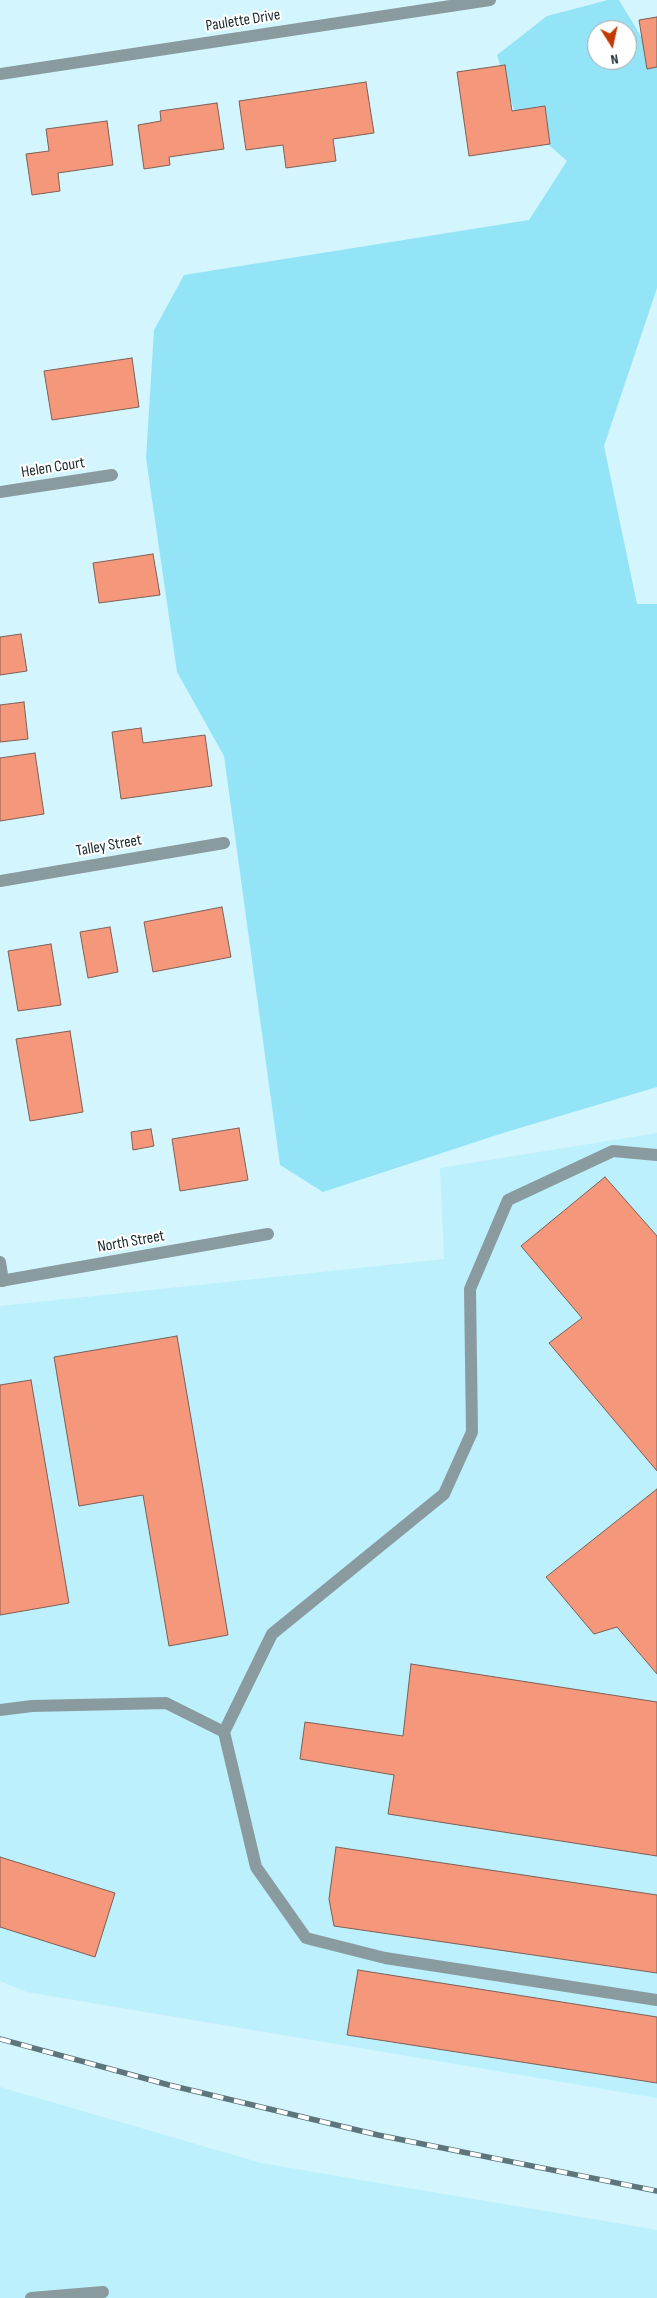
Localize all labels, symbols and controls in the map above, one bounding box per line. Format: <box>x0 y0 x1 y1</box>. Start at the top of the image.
street label: Paulette Drive <box>204 6 282 36</box>
north arrow <box>587 20 637 70</box>
text: N <box>609 50 620 68</box>
street label: Helen Court <box>20 454 86 482</box>
street label: Talley Street <box>75 831 143 861</box>
street label: North Street <box>96 1227 166 1257</box>

